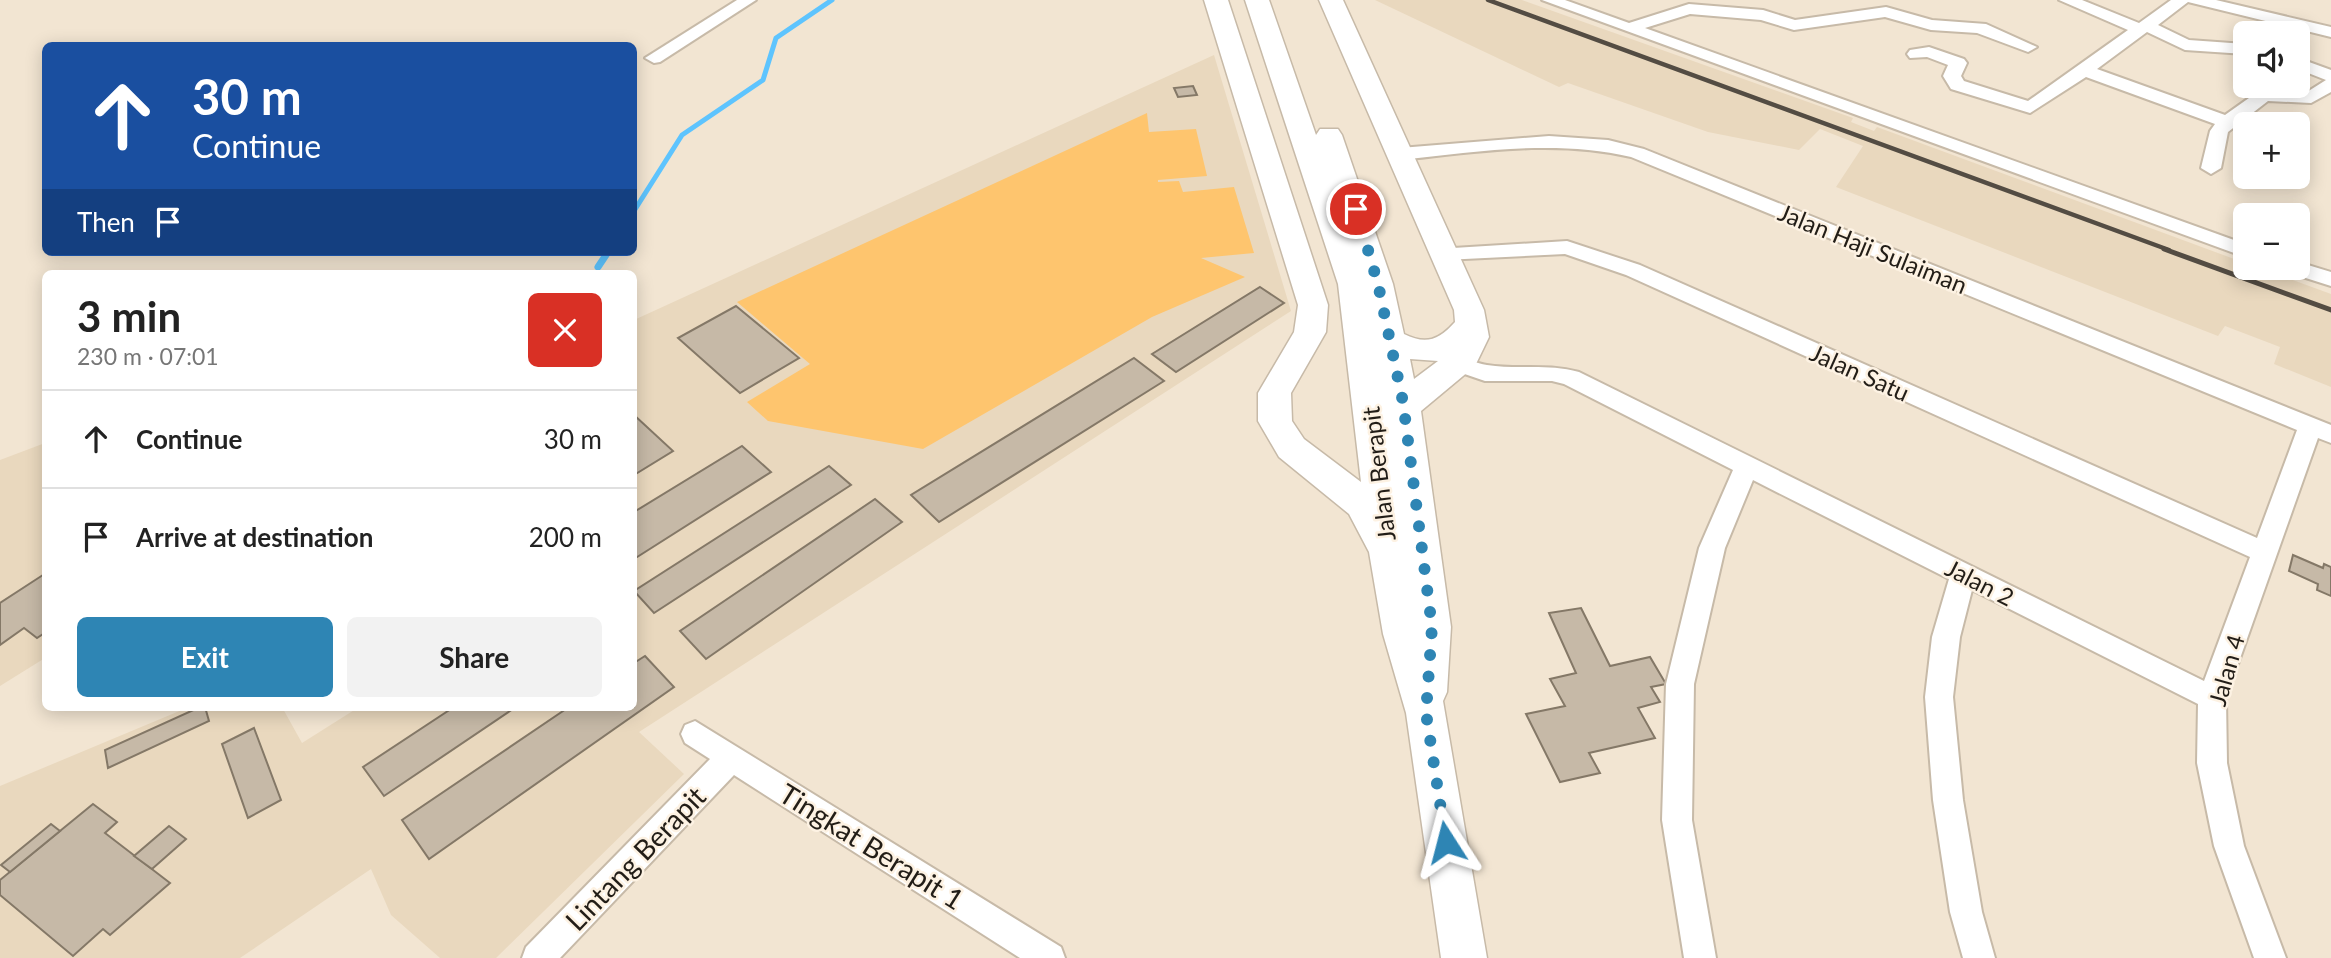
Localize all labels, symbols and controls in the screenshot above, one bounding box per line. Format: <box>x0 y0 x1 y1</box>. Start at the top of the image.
map controls <box>2233 21 2310 280</box>
button: sound <box>2233 21 2310 98</box>
text: 30 m <box>192 67 302 125</box>
icon: ahead <box>77 70 168 161</box>
button: + <box>2233 112 2310 189</box>
text: Continue <box>192 126 321 165</box>
pin <box>1326 179 1386 239</box>
icon: arrive <box>1337 190 1375 228</box>
street label: Jalan Haji Sulaiman <box>1774 197 1972 299</box>
icon: arrive <box>149 203 187 241</box>
button: − <box>2233 203 2310 280</box>
text: Then <box>77 206 135 238</box>
text: 3 min <box>77 291 181 341</box>
button: close <box>528 293 602 367</box>
street label: Jalan Satu <box>1806 337 1914 407</box>
text: 230 m · 07:01 <box>77 342 219 370</box>
street label: Jalan Berapit <box>1355 405 1401 543</box>
icon: ahead <box>77 420 115 458</box>
text: Continue <box>136 423 242 455</box>
text: 30 m <box>544 423 602 455</box>
icon: arrive <box>77 518 115 556</box>
text: Arrive at destination <box>136 521 373 553</box>
text: 200 m <box>529 521 602 553</box>
street label: Jalan 2 <box>1941 553 2019 611</box>
button: Exit <box>77 617 333 697</box>
button: Share <box>347 617 602 697</box>
street label: Jalan 4 <box>2202 631 2250 709</box>
street label: Tingkat Berapit 1 <box>774 776 970 916</box>
street label: Lintang Berapit <box>558 779 712 937</box>
position arrow <box>1409 805 1483 879</box>

